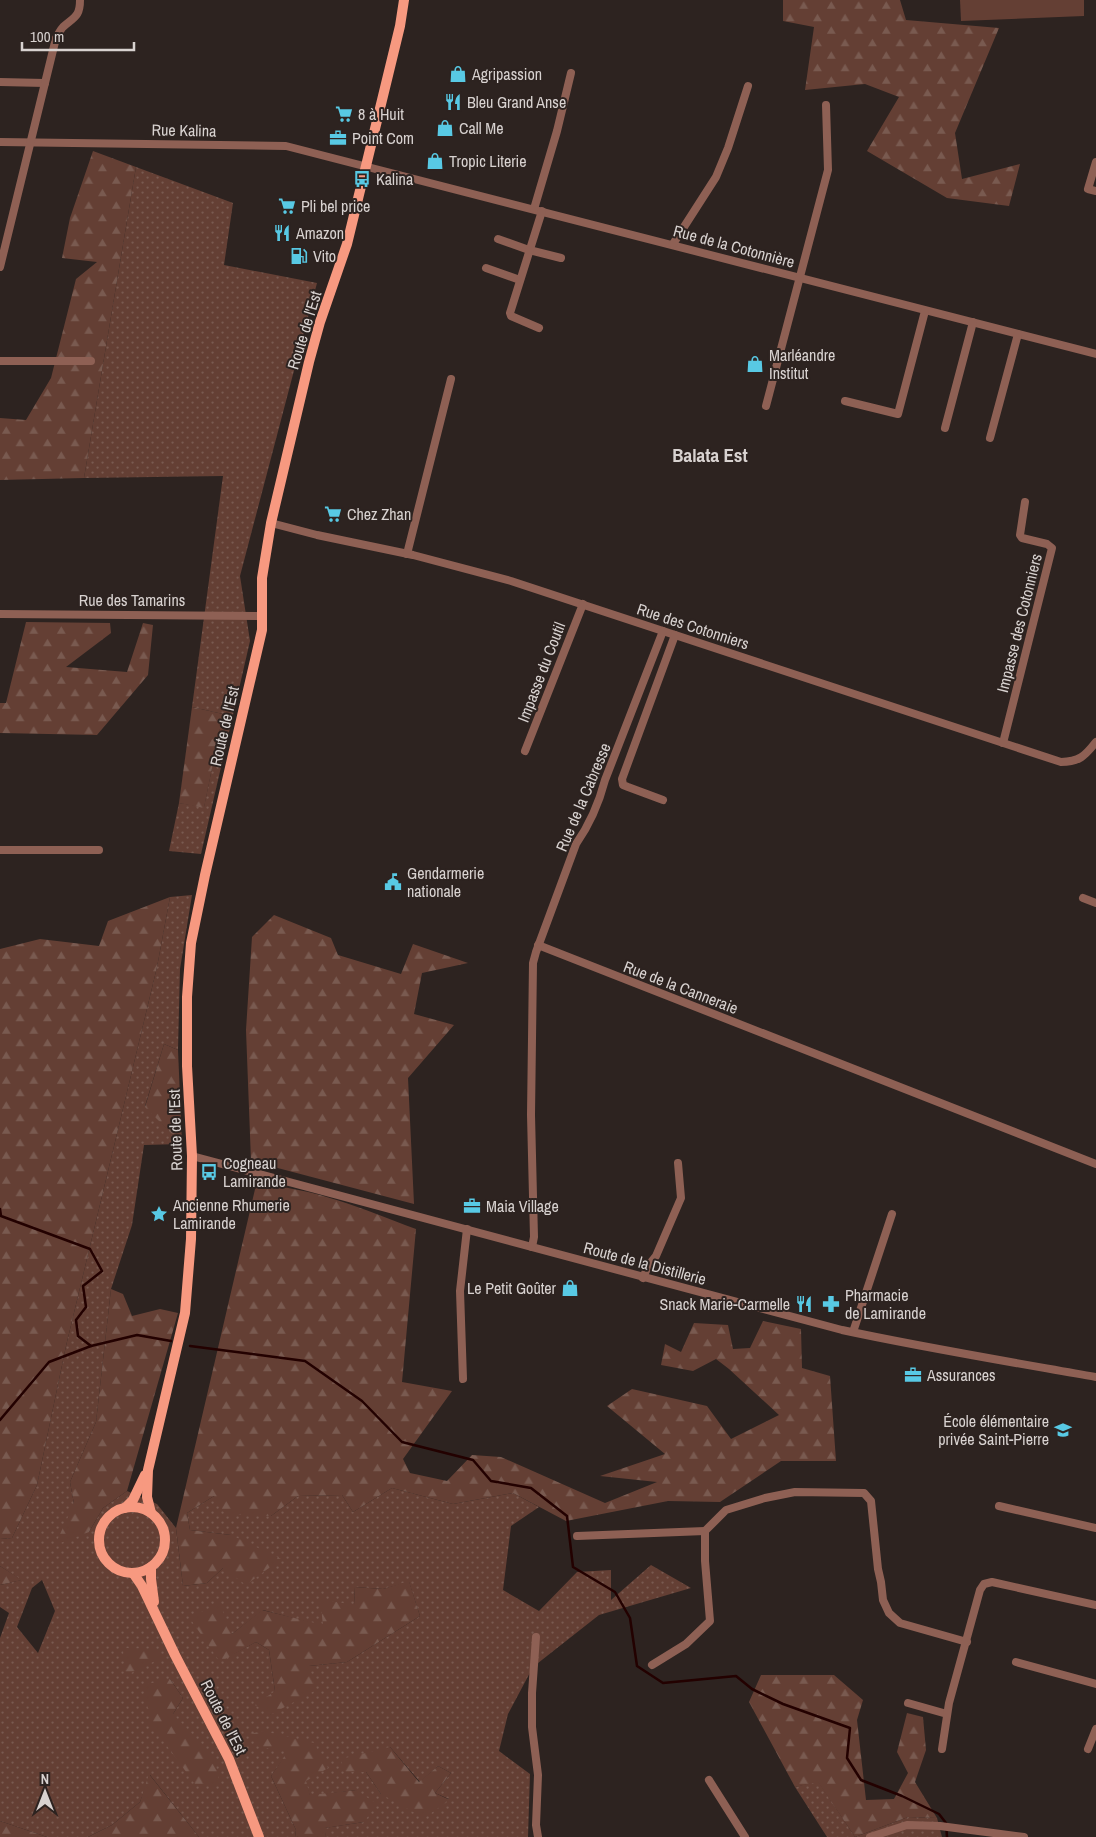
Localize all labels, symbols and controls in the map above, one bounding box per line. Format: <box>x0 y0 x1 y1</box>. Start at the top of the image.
scale bar <box>22 20 135 52</box>
text: 100 m <box>30 26 64 47</box>
place label: Agripassion <box>471 63 542 85</box>
shop icon: Agripassion <box>448 64 468 84</box>
place label: Bleu Grand Anse <box>467 91 566 113</box>
restaurant icon: Bleu Grand Anse <box>443 92 463 112</box>
place label: 8 à Huit <box>358 103 404 125</box>
supermarket icon: 8 à Huit <box>334 104 354 124</box>
place label: Call Me <box>459 117 503 139</box>
street label: Rue Kalina <box>151 118 217 142</box>
shop icon: Call Me <box>435 118 455 138</box>
place label: Point Com <box>352 127 414 149</box>
office icon: Point Com <box>328 128 348 148</box>
place label: Tropic Literie <box>449 150 527 172</box>
shop icon: Tropic Literie <box>425 151 445 171</box>
place label: Kalina <box>376 168 414 190</box>
bus stop icon: Kalina <box>352 169 372 189</box>
place label: Pli bel price <box>301 195 370 217</box>
supermarket icon: Pli bel price <box>277 196 297 216</box>
street label: Rue de la Cotonnière <box>671 219 797 273</box>
place label: Amazon <box>295 222 344 244</box>
restaurant icon: Amazon <box>272 223 292 243</box>
place label: Vito <box>313 245 336 267</box>
fuel station icon: Vito <box>289 246 309 266</box>
street label: Route de l'Est <box>282 288 327 372</box>
place label: Marléandre Institut <box>769 344 835 384</box>
shop icon: Marléandre Institut <box>745 354 765 374</box>
district label: Balata Est <box>672 442 748 468</box>
place label: Chez Zhan <box>347 503 411 525</box>
supermarket icon: Chez Zhan <box>323 504 343 524</box>
street label: Impasse des Cotonniers <box>991 551 1047 695</box>
street label: Rue des Tamarins <box>79 589 185 611</box>
street label: Rue des Cotonniers <box>634 598 752 654</box>
street label: Impasse du Coutil <box>512 619 570 725</box>
street label: Route de l'Est <box>204 684 244 768</box>
street label: Rue de la Cabresse <box>550 739 616 855</box>
place label: Gendarmerie nationale <box>407 862 484 902</box>
public building icon: Gendarmerie nationale <box>383 872 403 892</box>
street label: Rue de la Canneraie <box>621 955 741 1019</box>
street label: Route de l'Est <box>163 1089 187 1171</box>
place label: Cogneau Lamirande <box>223 1152 286 1192</box>
bus stop icon: Cogneau Lamirande <box>199 1162 219 1182</box>
place label: Ancienne Rhumerie Lamirande <box>172 1194 290 1234</box>
place label: Maia Village <box>486 1195 559 1217</box>
office icon: Maia Village <box>462 1196 482 1216</box>
place icon: Ancienne Rhumerie Lamirande <box>149 1204 169 1224</box>
street label: Route de la Distillerie <box>581 1236 709 1290</box>
place label: Le Petit Goûter <box>467 1277 557 1299</box>
shop icon: Le Petit Goûter <box>560 1278 580 1298</box>
place label: Pharmacie de Lamirande <box>845 1284 926 1324</box>
place label: Snack Marie-Carmelle <box>660 1293 790 1315</box>
restaurant icon: Snack Marie-Carmelle <box>794 1294 814 1314</box>
pharmacy icon: Pharmacie de Lamirande <box>821 1294 841 1314</box>
place label: Assurances <box>926 1364 996 1386</box>
office icon: Assurances <box>903 1365 923 1385</box>
place label: École élémentaire privée Saint-Pierre <box>938 1410 1049 1450</box>
school or university icon: École élémentaire privée Saint-Pierre <box>1053 1420 1073 1440</box>
street label: Route de l'Est <box>196 1676 252 1759</box>
north arrow <box>20 1767 70 1817</box>
text: N <box>41 1770 49 1788</box>

